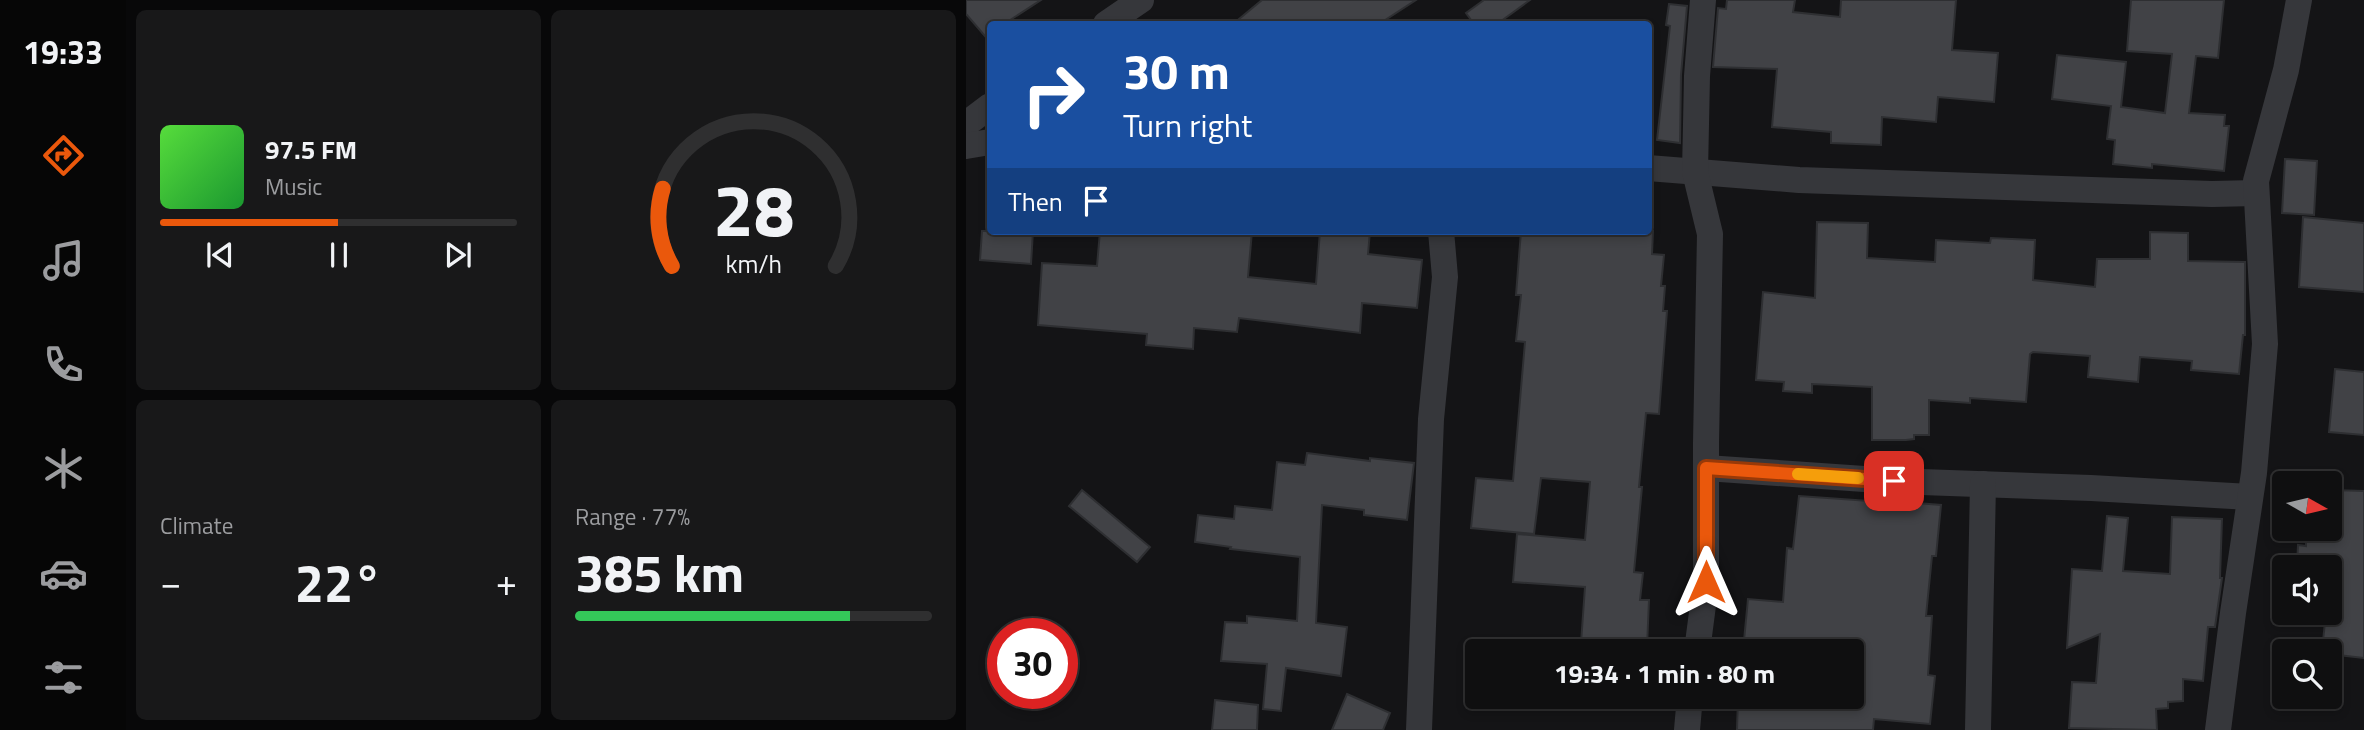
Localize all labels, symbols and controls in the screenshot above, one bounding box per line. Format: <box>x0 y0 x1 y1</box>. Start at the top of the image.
text: 19:33 <box>23 28 103 76</box>
text: 30 m <box>1123 33 1230 108</box>
icon: right <box>1008 49 1099 140</box>
text: Turn right <box>1123 101 1252 149</box>
text: 97.5 FM <box>265 130 357 169</box>
icon: directions <box>39 131 88 180</box>
text: 28 <box>713 154 794 264</box>
text: Music <box>265 169 322 204</box>
text: Then <box>1008 182 1063 221</box>
icon: arrive <box>1077 182 1115 220</box>
icon: music <box>39 236 88 285</box>
icon: previous <box>201 236 239 274</box>
icon: pause <box>320 236 358 274</box>
icon: next <box>439 236 477 274</box>
text: km/h <box>725 245 782 283</box>
icon: phone <box>39 340 88 389</box>
icon: climate <box>39 444 88 493</box>
pin <box>1864 451 1924 511</box>
icon: arrive <box>1875 462 1913 500</box>
north arrow <box>2272 471 2342 541</box>
map controls <box>2272 471 2342 709</box>
text: Range · 77% <box>575 499 690 534</box>
text: Climate <box>160 508 233 543</box>
text: 385 km <box>575 533 744 612</box>
text: 22° <box>295 543 382 622</box>
position arrow <box>1669 545 1743 619</box>
icon: car <box>39 549 88 598</box>
text: − <box>160 553 181 611</box>
text: + <box>496 553 517 611</box>
button: sound <box>2272 555 2342 625</box>
speed limit sign: 30 <box>987 618 1078 709</box>
button: search <box>2272 639 2342 709</box>
icon: filters <box>39 653 88 702</box>
text: 19:34 · 1 min · 80 m <box>1554 654 1775 693</box>

